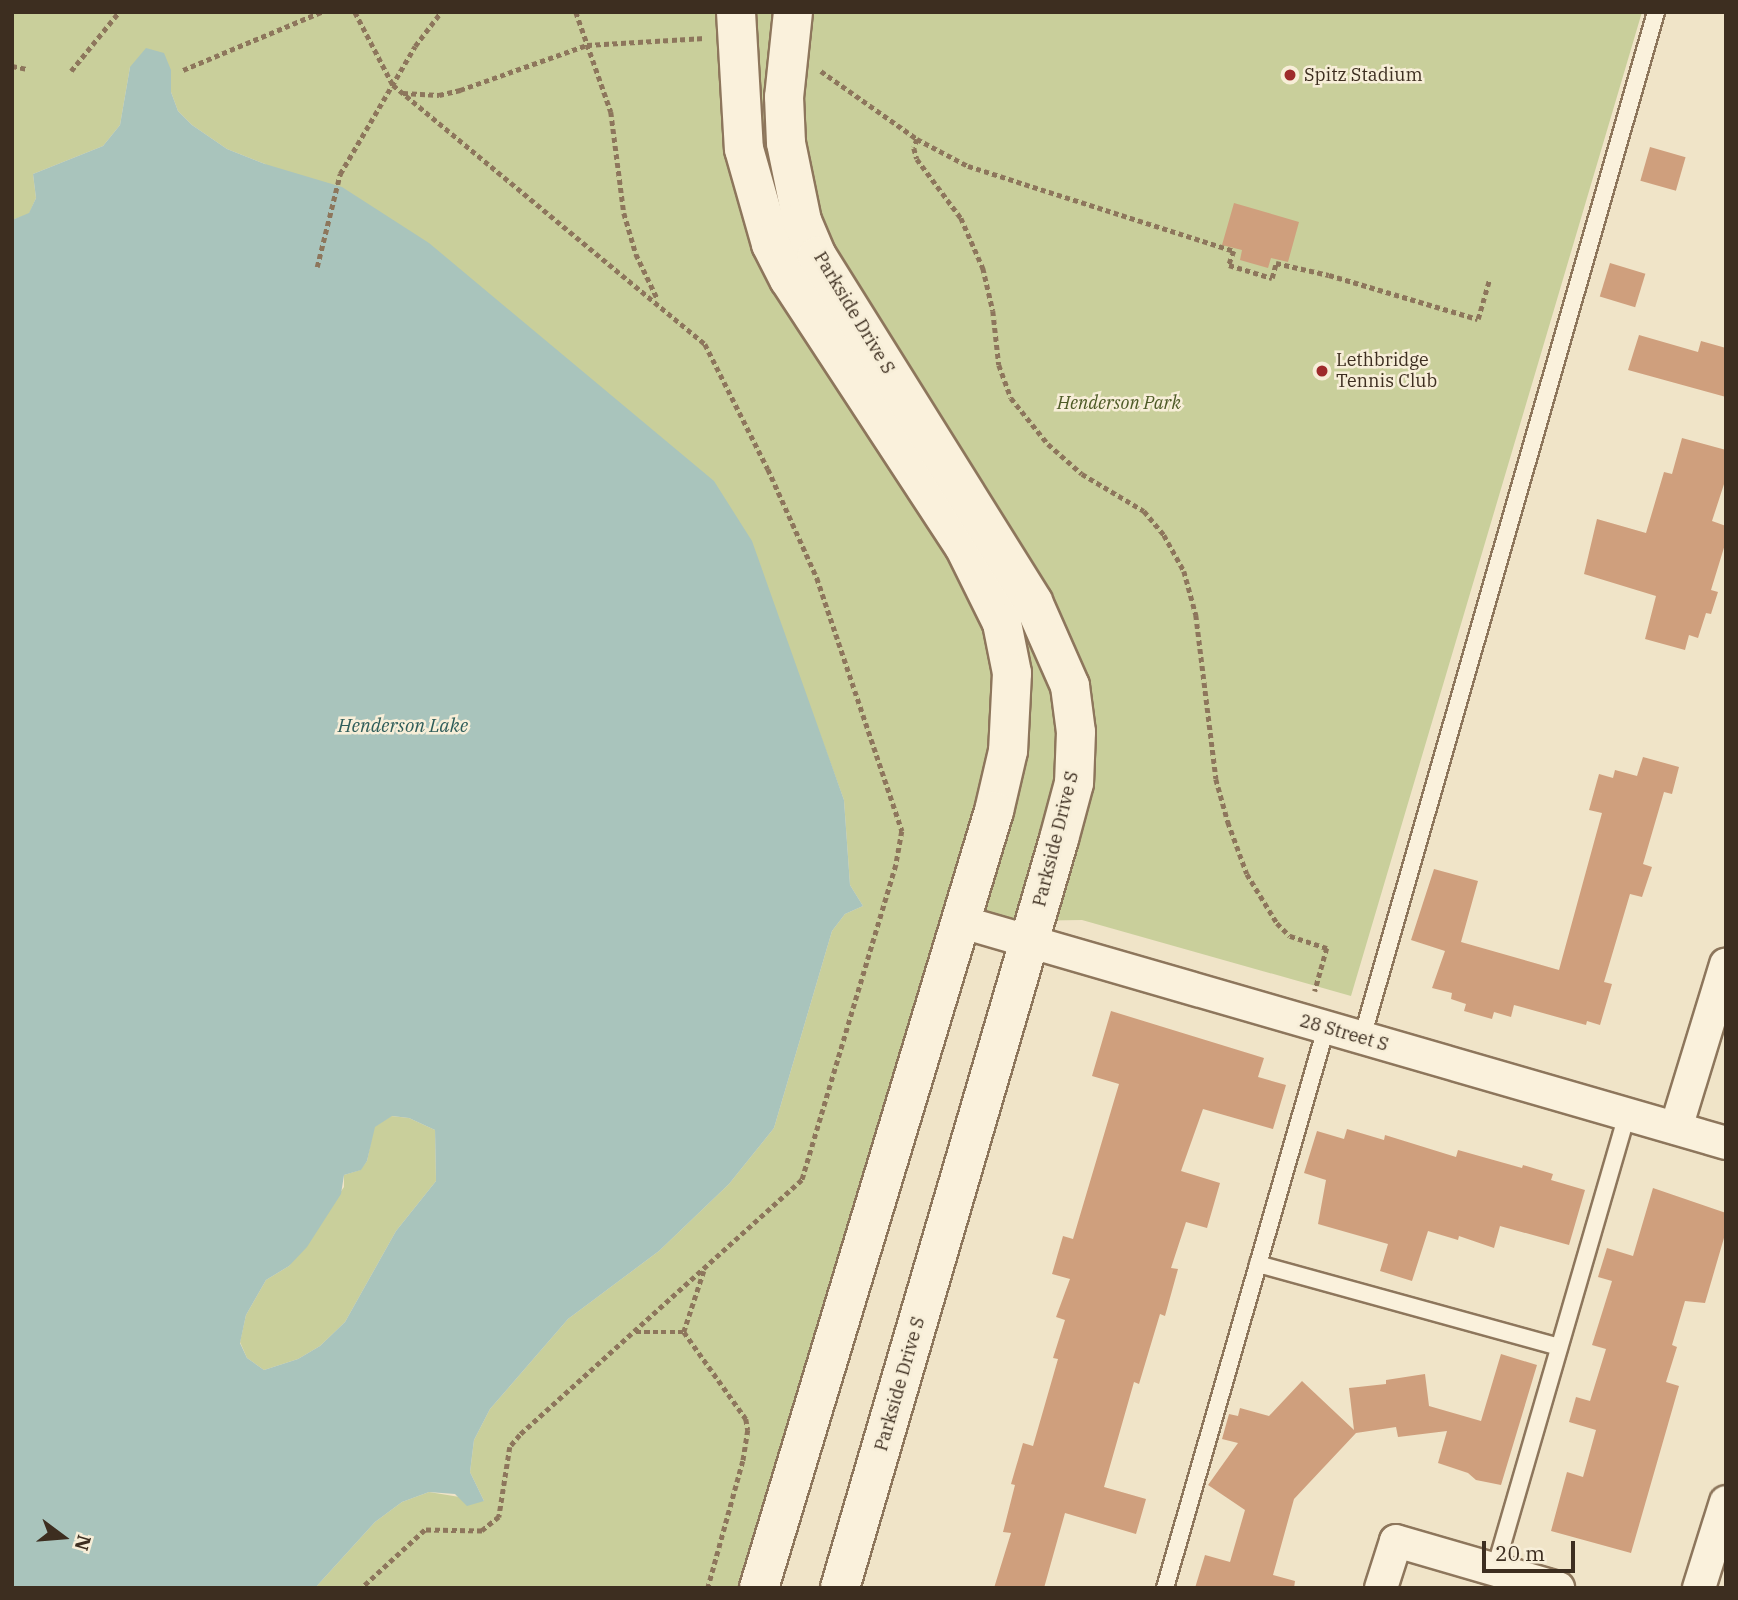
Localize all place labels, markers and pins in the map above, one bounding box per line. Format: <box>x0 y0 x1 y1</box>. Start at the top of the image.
place label: Spitz Stadium <box>1304 64 1423 86</box>
marker: Spitz Stadium <box>1282 67 1298 83</box>
place label: Lethbridge Tennis Club <box>1336 350 1437 392</box>
marker: Lethbridge Tennis Club <box>1314 363 1330 379</box>

